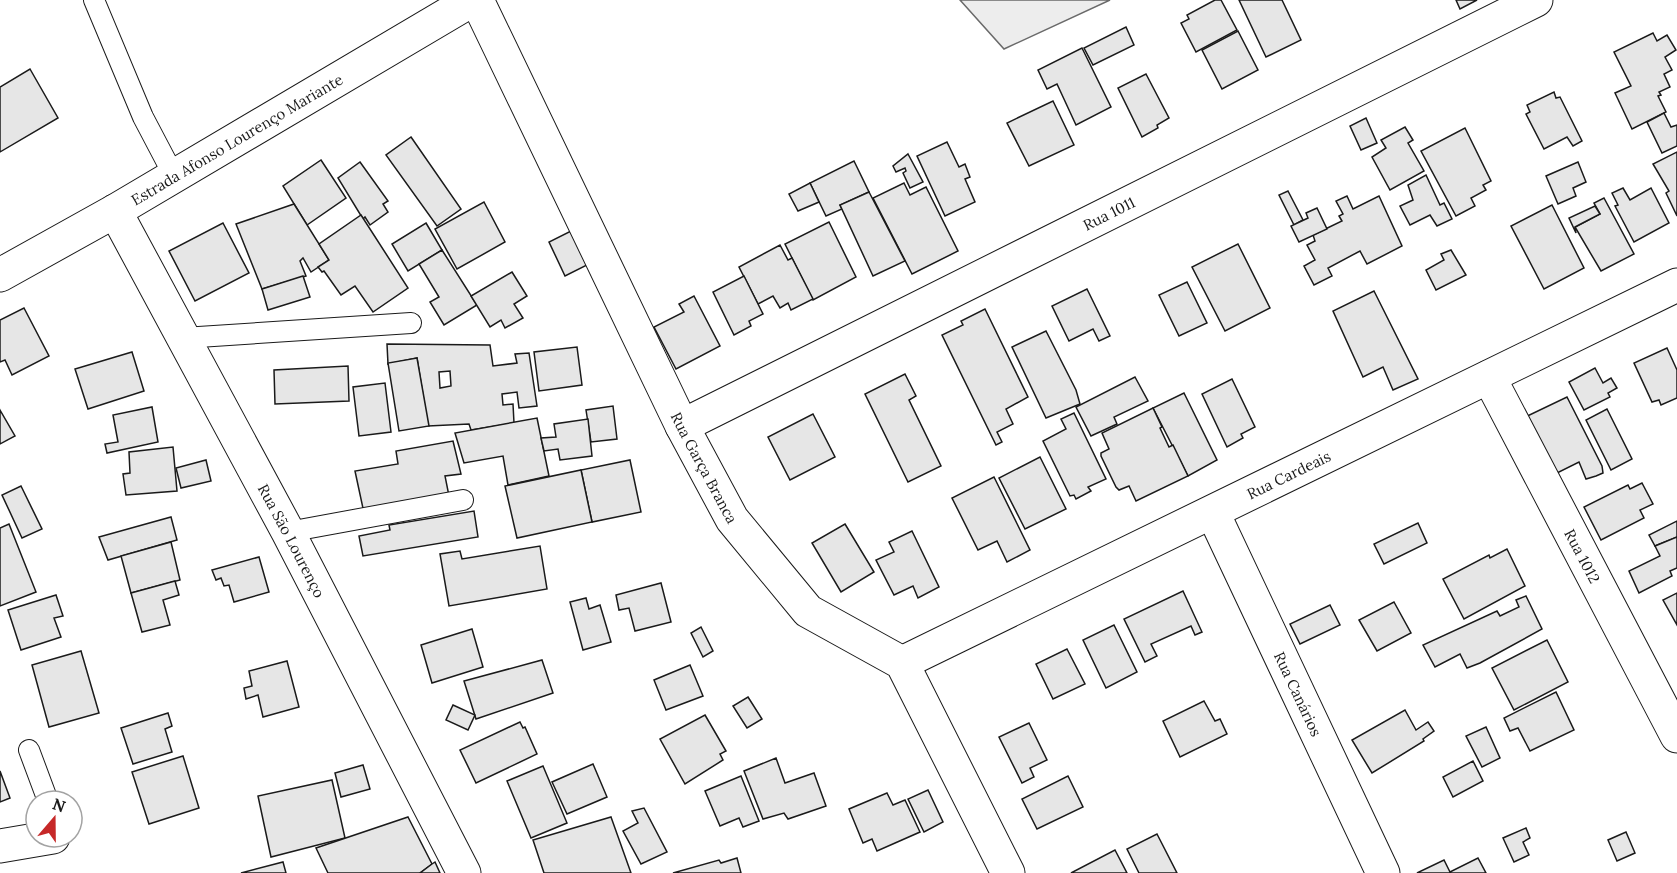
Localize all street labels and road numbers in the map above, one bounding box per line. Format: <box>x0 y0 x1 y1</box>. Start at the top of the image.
street label: Estrada Afonso Lourenço Mariante <box>127 69 346 209</box>
street label: Rua 1011 <box>1080 192 1138 234</box>
street label: Rua Garça Branca <box>667 409 742 527</box>
street label: Rua Cardeais <box>1244 446 1333 503</box>
street label: Rua São Lourenço <box>254 480 330 601</box>
street label: Rua 1012 <box>1561 526 1605 586</box>
street label: Rua Canários <box>1270 648 1327 739</box>

